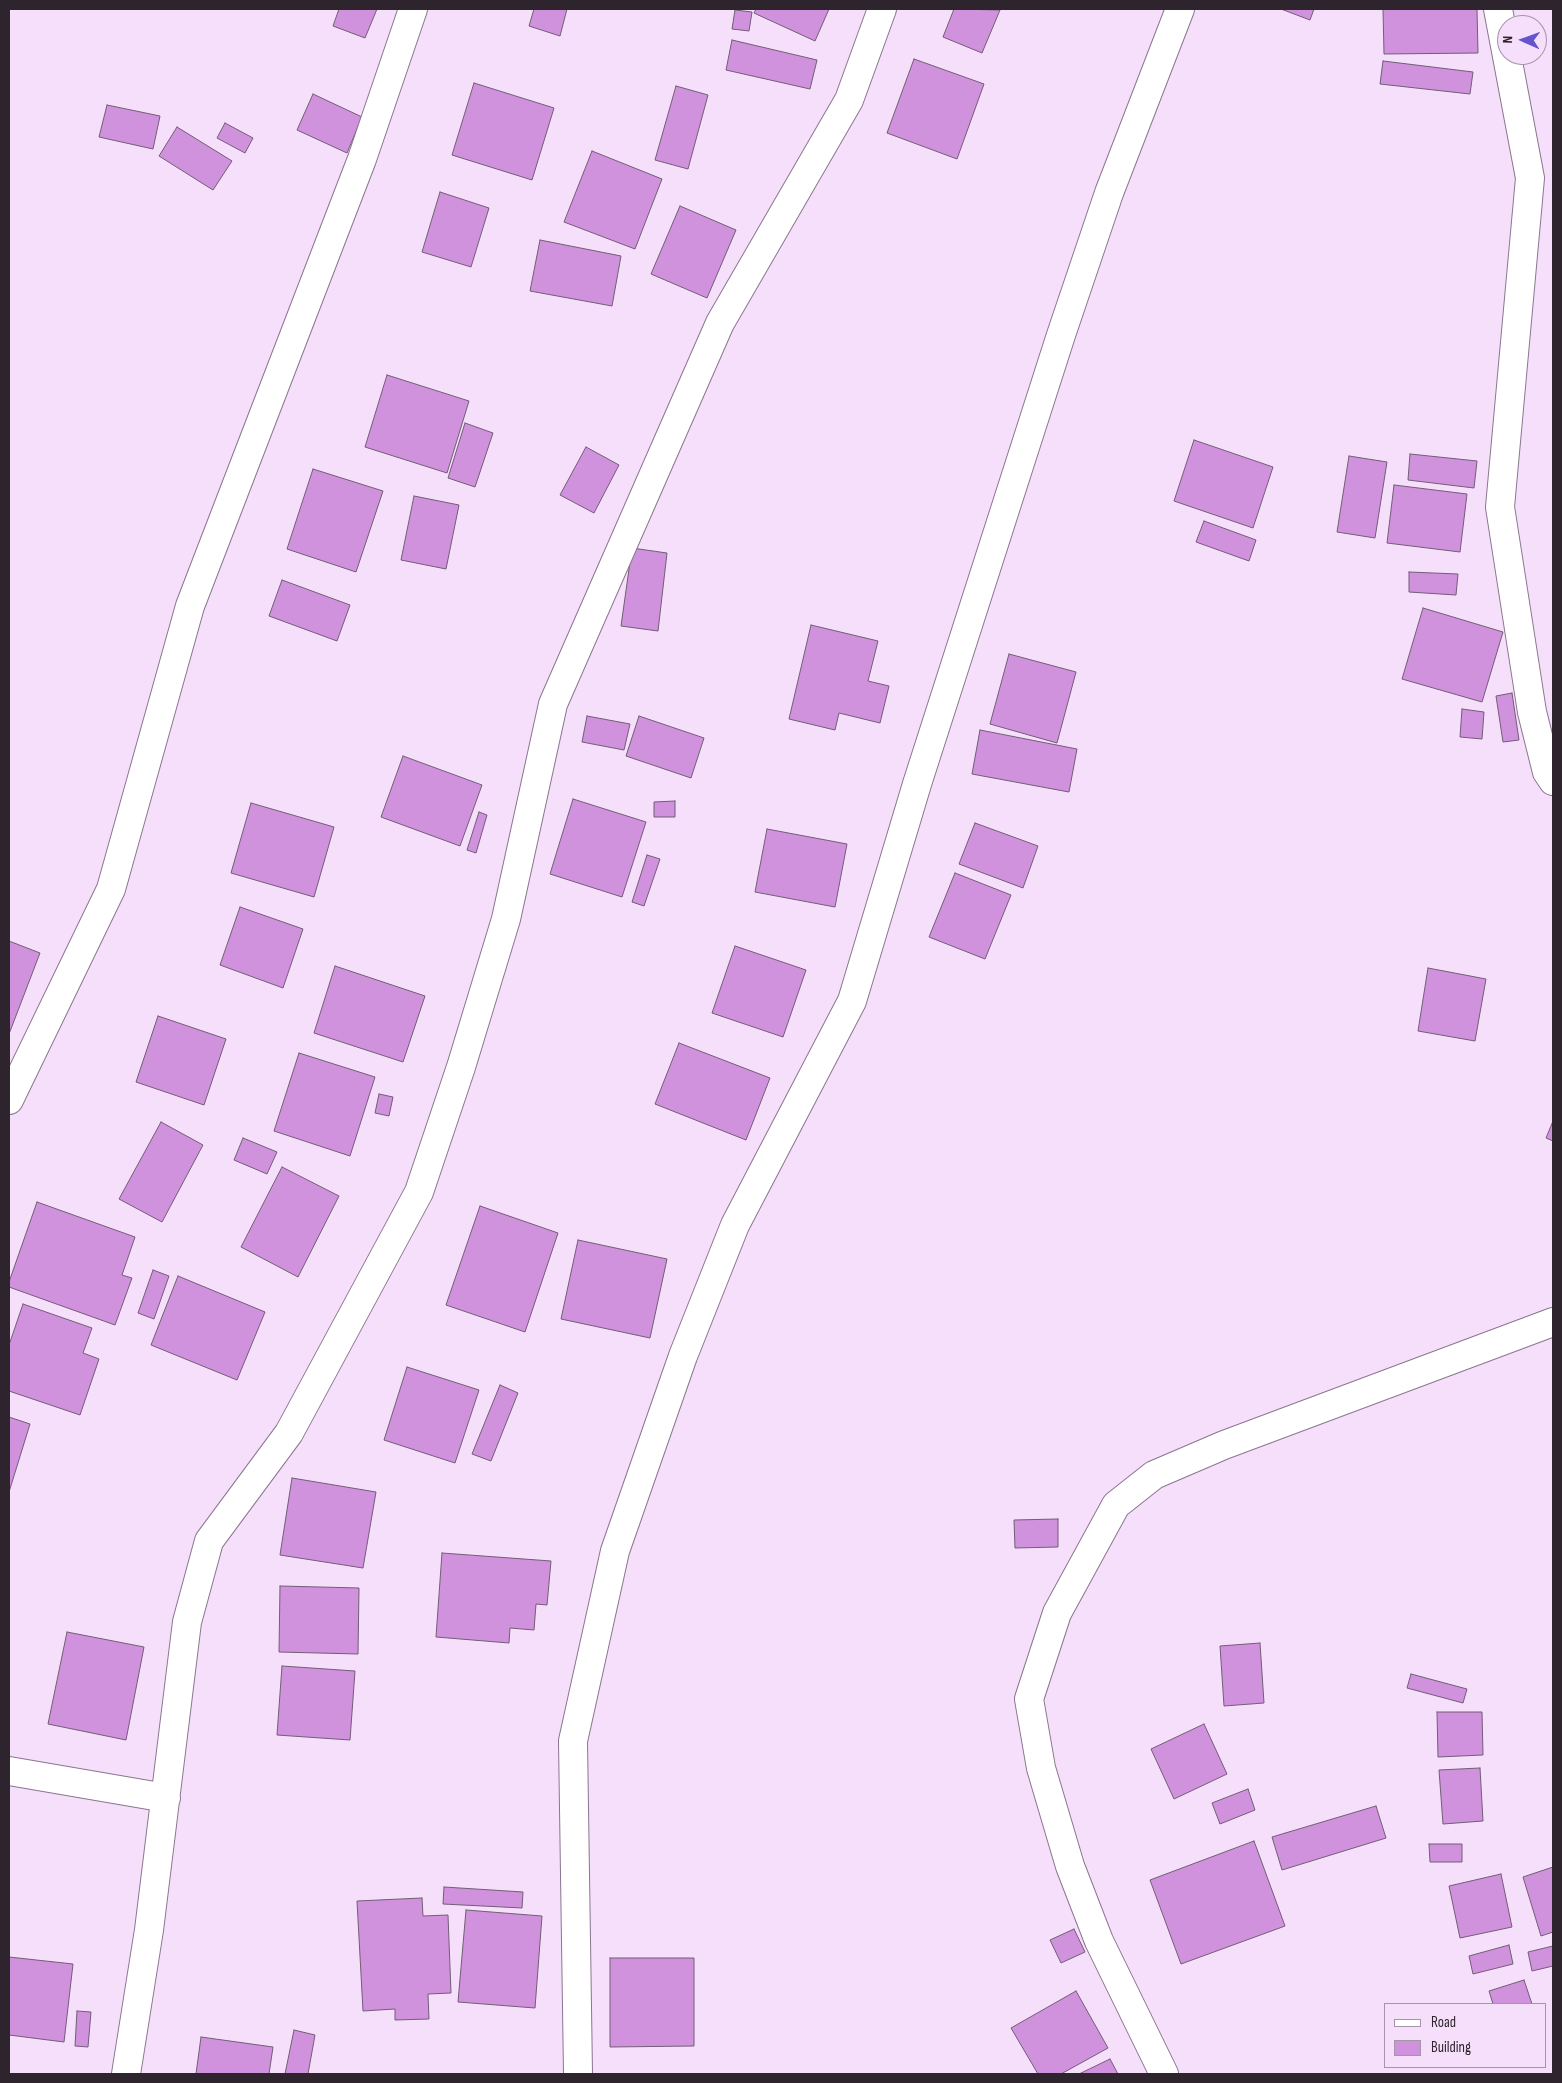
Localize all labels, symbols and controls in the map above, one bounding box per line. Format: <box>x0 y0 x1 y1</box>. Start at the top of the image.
north arrow <box>1497 15 1547 65</box>
text: N <box>1499 35 1516 44</box>
legend <box>1384 2003 1547 2068</box>
text: Road <box>1431 2013 1456 2032</box>
text: Building <box>1431 2038 1471 2057</box>

